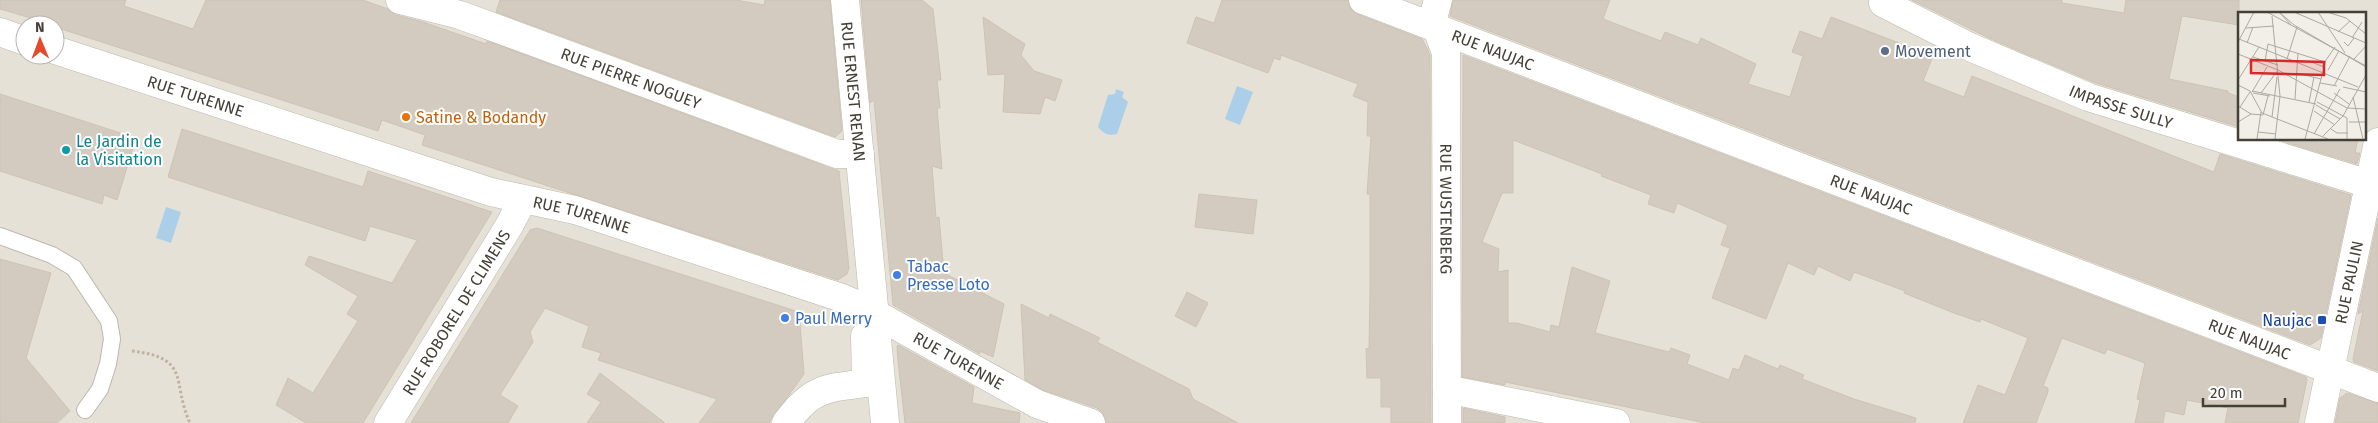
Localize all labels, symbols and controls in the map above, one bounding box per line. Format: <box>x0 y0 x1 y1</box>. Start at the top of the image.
inset map <box>2238 12 2366 140</box>
north arrow <box>15 15 65 65</box>
text: N <box>35 19 45 36</box>
street label: RUE ERNEST RENAN <box>838 21 870 163</box>
street label: RUE NAUJAC <box>1449 25 1537 74</box>
place label: Movement <box>1895 42 1971 61</box>
street label: RUE PIERRE NOGUEY <box>558 44 704 113</box>
marker: Movement <box>1879 45 1891 57</box>
street label: RUE TURENNE <box>145 71 246 120</box>
street label: IMPASSE SULLY <box>2066 81 2175 132</box>
place label: Satine & Bodandy <box>416 108 546 127</box>
marker: Satine & Bodandy <box>400 111 412 123</box>
place label: Le Jardin de la Visitation <box>76 132 162 169</box>
marker: Le Jardin de la Visitation <box>60 144 72 156</box>
street label: RUE WUSTENBERG <box>1437 144 1456 274</box>
street label: RUE NAUJAC <box>1827 170 1915 219</box>
street label: RUE TURENNE <box>531 192 633 237</box>
street label: RUE ROBOREL DE CLIMENS <box>398 226 514 398</box>
street label: RUE PAULIN <box>2331 239 2367 325</box>
place label: Tabac Presse Loto <box>907 257 990 294</box>
marker: Tabac Presse Loto <box>891 269 903 281</box>
place label: Paul Merry <box>795 309 872 328</box>
place label: Naujac <box>2262 311 2312 330</box>
marker: Paul Merry <box>779 312 791 324</box>
marker: Naujac <box>2316 314 2328 326</box>
street label: RUE NAUJAC <box>2206 315 2293 363</box>
street label: RUE TURENNE <box>910 328 1007 393</box>
scale bar <box>2203 376 2286 408</box>
text: 20 m <box>2210 384 2243 402</box>

